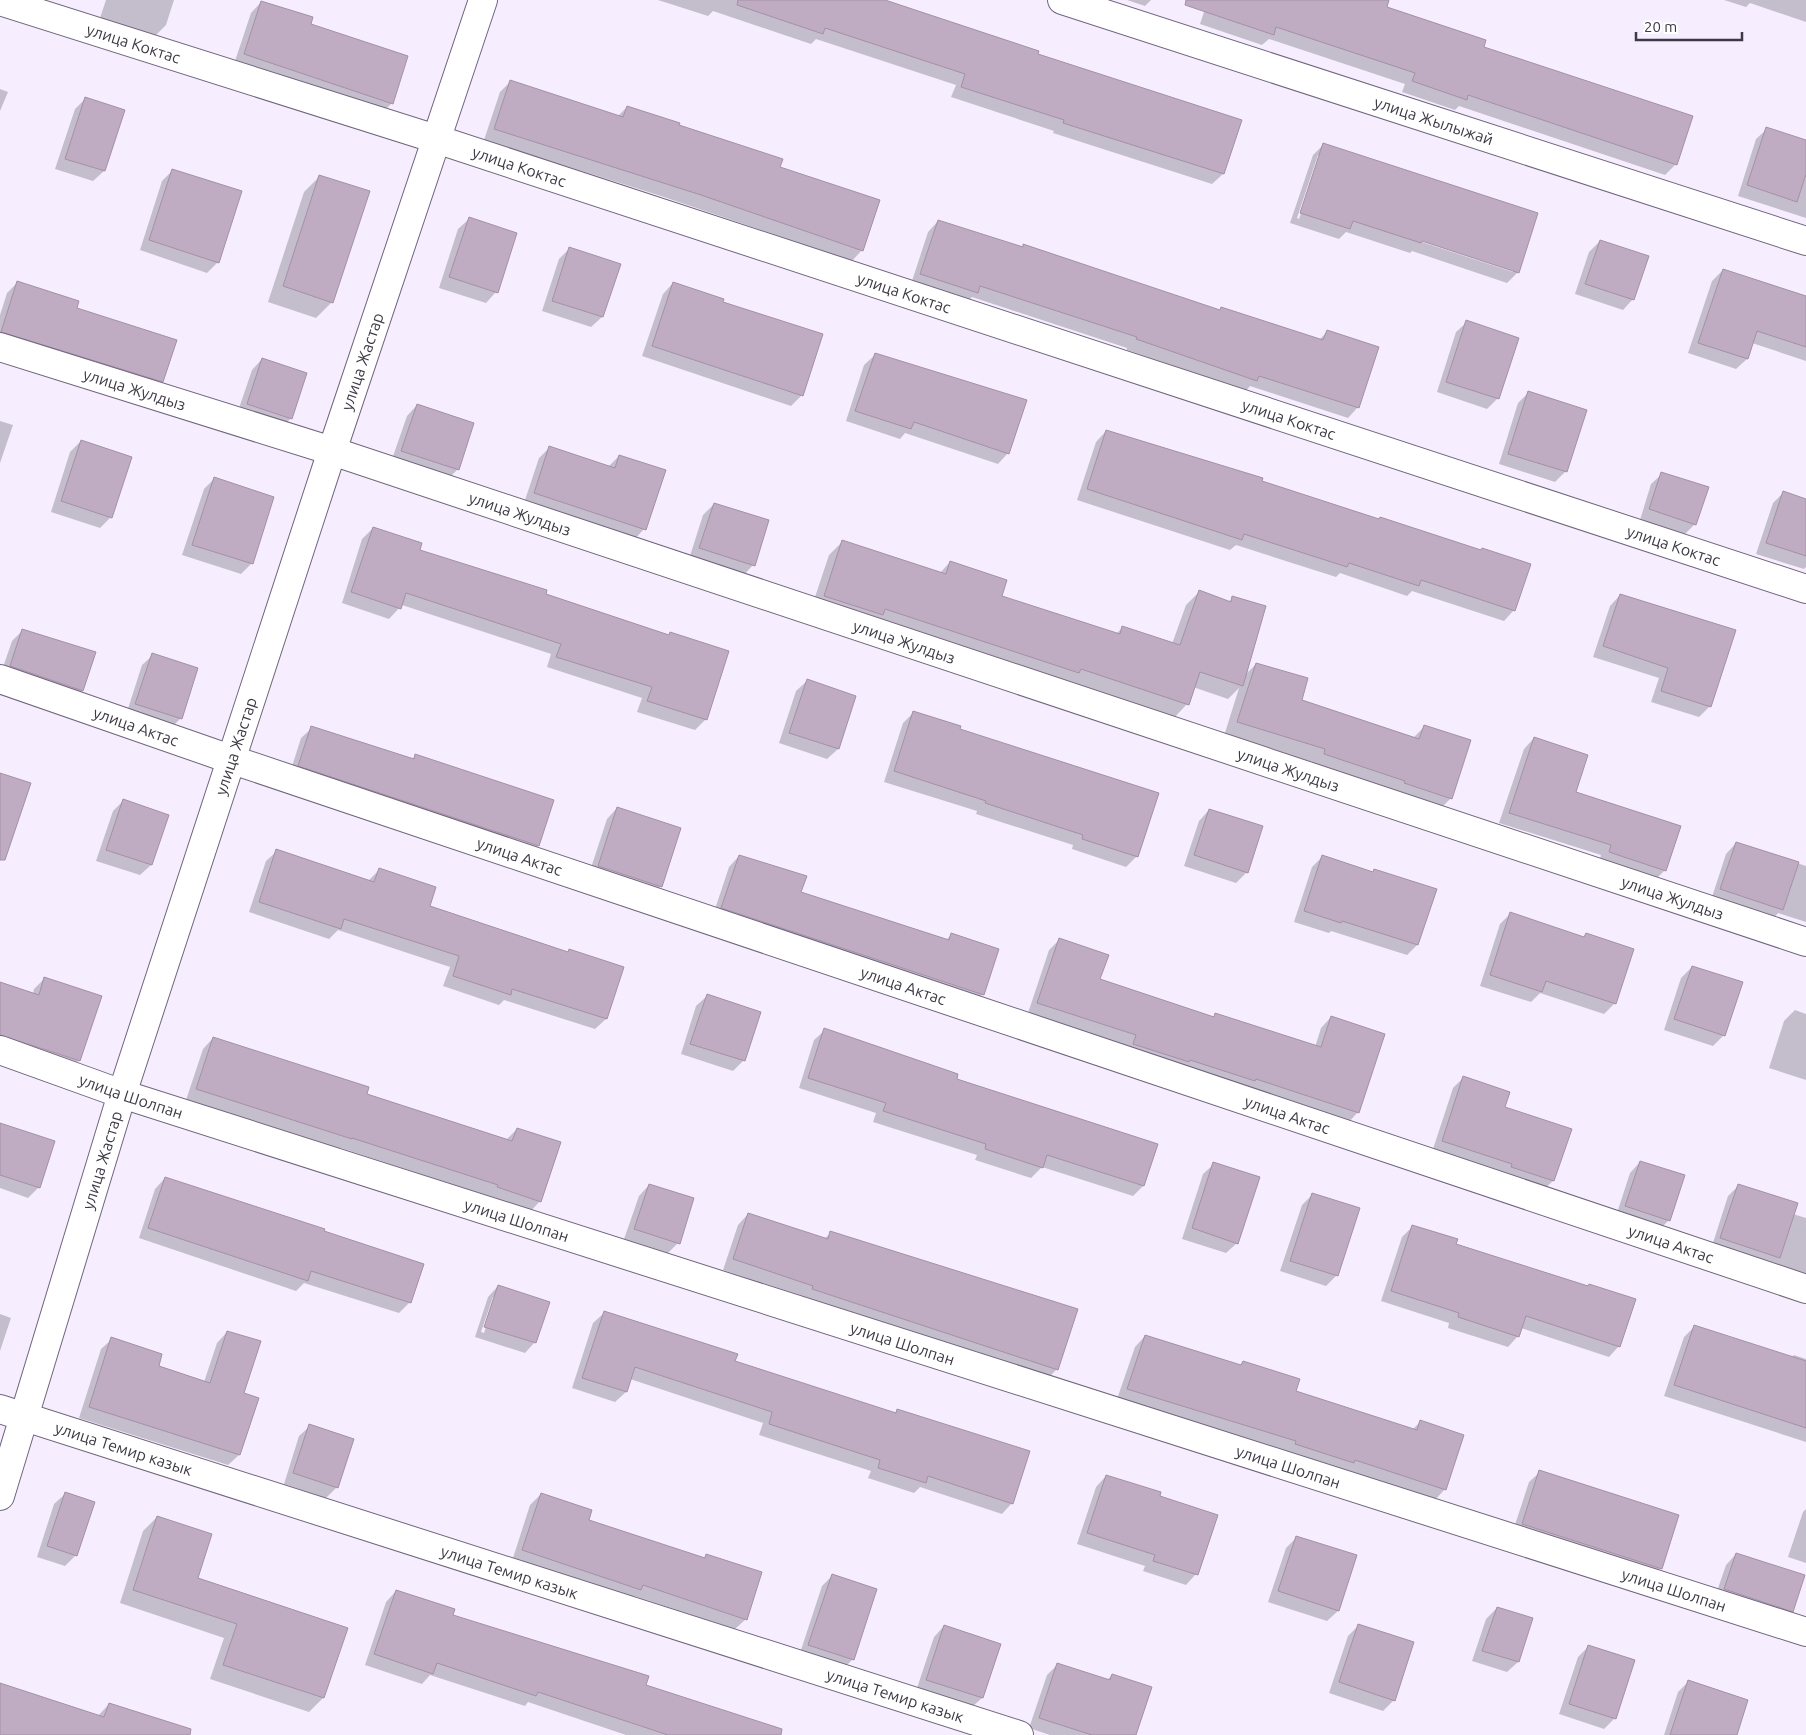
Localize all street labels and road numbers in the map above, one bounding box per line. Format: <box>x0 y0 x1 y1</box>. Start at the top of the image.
street label: улица Коктас <box>84 20 183 67</box>
street label: улица Жылыжай <box>1372 93 1496 148</box>
street label: улица Коктас <box>470 143 569 190</box>
street label: улица Коктас <box>855 269 954 317</box>
street label: улица Жастар <box>337 310 387 413</box>
street label: улица Жулдыз <box>81 365 188 414</box>
street label: улица Коктас <box>1240 395 1339 443</box>
street label: улица Жулдыз <box>467 488 573 539</box>
street label: улица Коктас <box>1624 522 1723 569</box>
street label: улица Жулдыз <box>851 616 958 667</box>
street label: улица Жастар <box>211 695 260 797</box>
street label: улица Актас <box>91 703 182 750</box>
street label: улица Жулдыз <box>1235 744 1342 795</box>
street label: улица Актас <box>475 834 565 879</box>
street label: улица Жулдыз <box>1619 872 1726 923</box>
street label: улица Актас <box>858 963 949 1008</box>
street label: улица Шолпан <box>77 1070 185 1122</box>
street label: улица Актас <box>1242 1092 1333 1137</box>
street label: улица Жастар <box>79 1109 125 1212</box>
street label: улица Шолпан <box>462 1195 571 1245</box>
street label: улица Актас <box>1626 1221 1717 1267</box>
street label: улица Шолпан <box>848 1318 957 1368</box>
street label: улица Темир казык <box>53 1418 195 1479</box>
street label: улица Шолпан <box>1234 1441 1343 1492</box>
street label: улица Темир казык <box>439 1542 580 1602</box>
street label: улица Шолпан <box>1620 1565 1728 1615</box>
street label: улица Темир казык <box>824 1665 966 1726</box>

